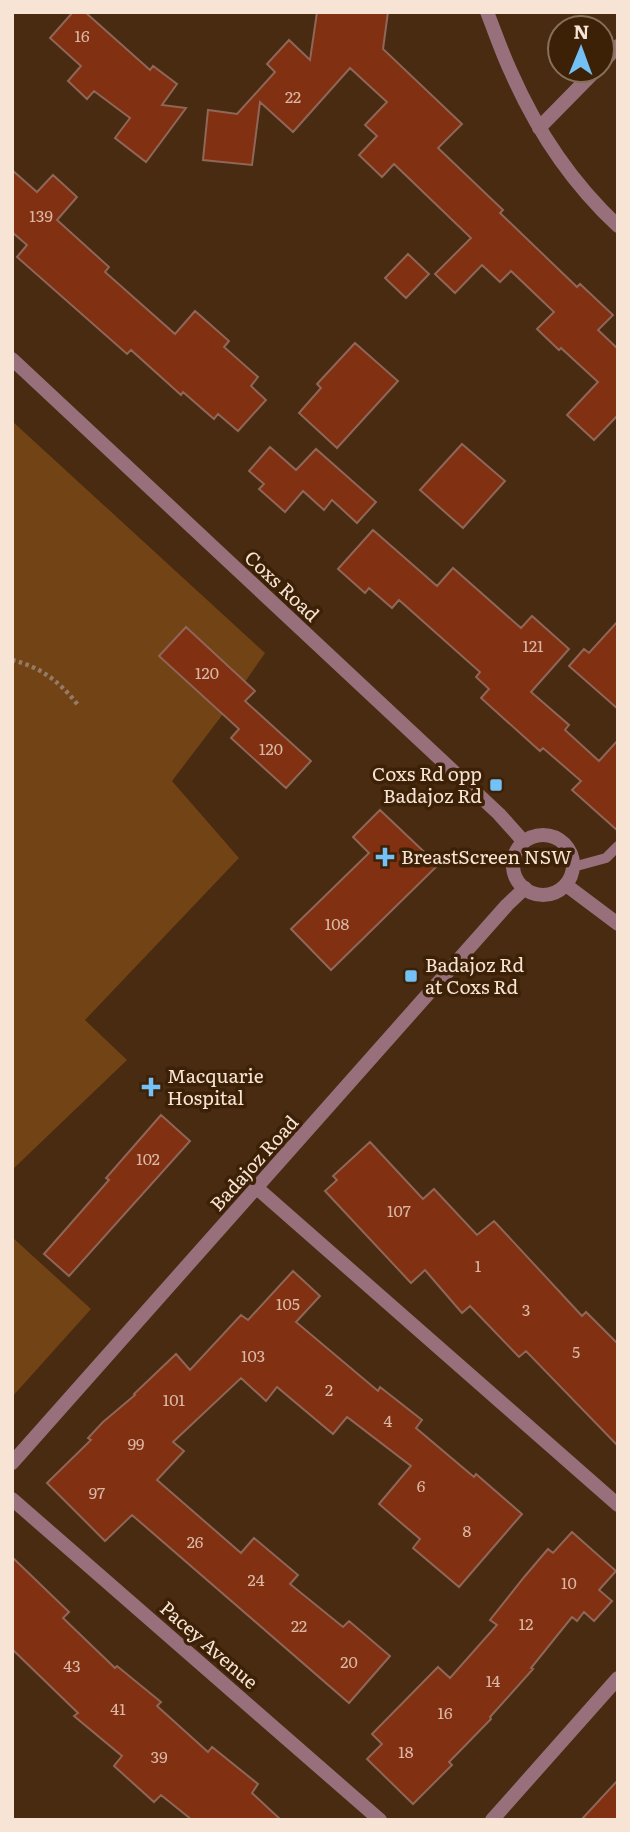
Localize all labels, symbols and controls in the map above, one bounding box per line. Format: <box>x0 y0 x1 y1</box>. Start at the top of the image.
north arrow <box>546 14 616 84</box>
text: N <box>573 17 590 45</box>
house number: 16 <box>74 23 90 47</box>
house number: 22 <box>285 84 301 108</box>
house number: 139 <box>29 203 53 227</box>
street label: Coxs Road <box>239 543 327 628</box>
house number: 121 <box>522 633 544 657</box>
house number: 120 <box>195 660 219 684</box>
house number: 120 <box>259 736 283 760</box>
place label: Coxs Rd opp Badajoz Rd <box>372 759 482 809</box>
marker: Coxs Rd opp Badajoz Rd <box>488 777 504 793</box>
place label: BreastScreen NSW <box>401 842 572 870</box>
marker: BreastScreen NSW <box>375 847 395 867</box>
house number: 108 <box>325 911 349 935</box>
place label: Badajoz Rd at Coxs Rd <box>425 950 524 1000</box>
marker: Badajoz Rd at Coxs Rd <box>403 968 419 984</box>
place label: Macquarie Hospital <box>167 1061 264 1111</box>
marker: Macquarie Hospital <box>141 1077 161 1097</box>
street label: Badajoz Road <box>203 1108 304 1216</box>
house number: 102 <box>136 1146 160 1170</box>
house number: 107 <box>387 1198 411 1222</box>
house number: 1 <box>475 1253 482 1277</box>
house number: 105 <box>276 1291 300 1315</box>
house number: 3 <box>522 1297 530 1321</box>
house number: 5 <box>572 1339 580 1363</box>
house number: 103 <box>241 1343 265 1367</box>
house number: 2 <box>325 1377 333 1401</box>
house number: 101 <box>163 1387 186 1411</box>
house number: 4 <box>384 1408 393 1432</box>
house number: 99 <box>128 1431 144 1455</box>
house number: 6 <box>417 1473 426 1497</box>
house number: 97 <box>89 1480 105 1504</box>
house number: 8 <box>463 1518 472 1542</box>
house number: 26 <box>187 1529 204 1553</box>
house number: 24 <box>248 1567 265 1591</box>
house number: 10 <box>561 1570 577 1594</box>
street label: Pacey Avenue <box>154 1594 265 1695</box>
house number: 12 <box>519 1611 533 1635</box>
house number: 22 <box>291 1613 307 1637</box>
house number: 20 <box>340 1649 358 1673</box>
house number: 43 <box>63 1653 81 1677</box>
house number: 14 <box>486 1668 501 1692</box>
house number: 41 <box>110 1696 126 1720</box>
house number: 16 <box>437 1700 453 1724</box>
house number: 18 <box>398 1739 414 1763</box>
house number: 39 <box>150 1744 168 1768</box>

